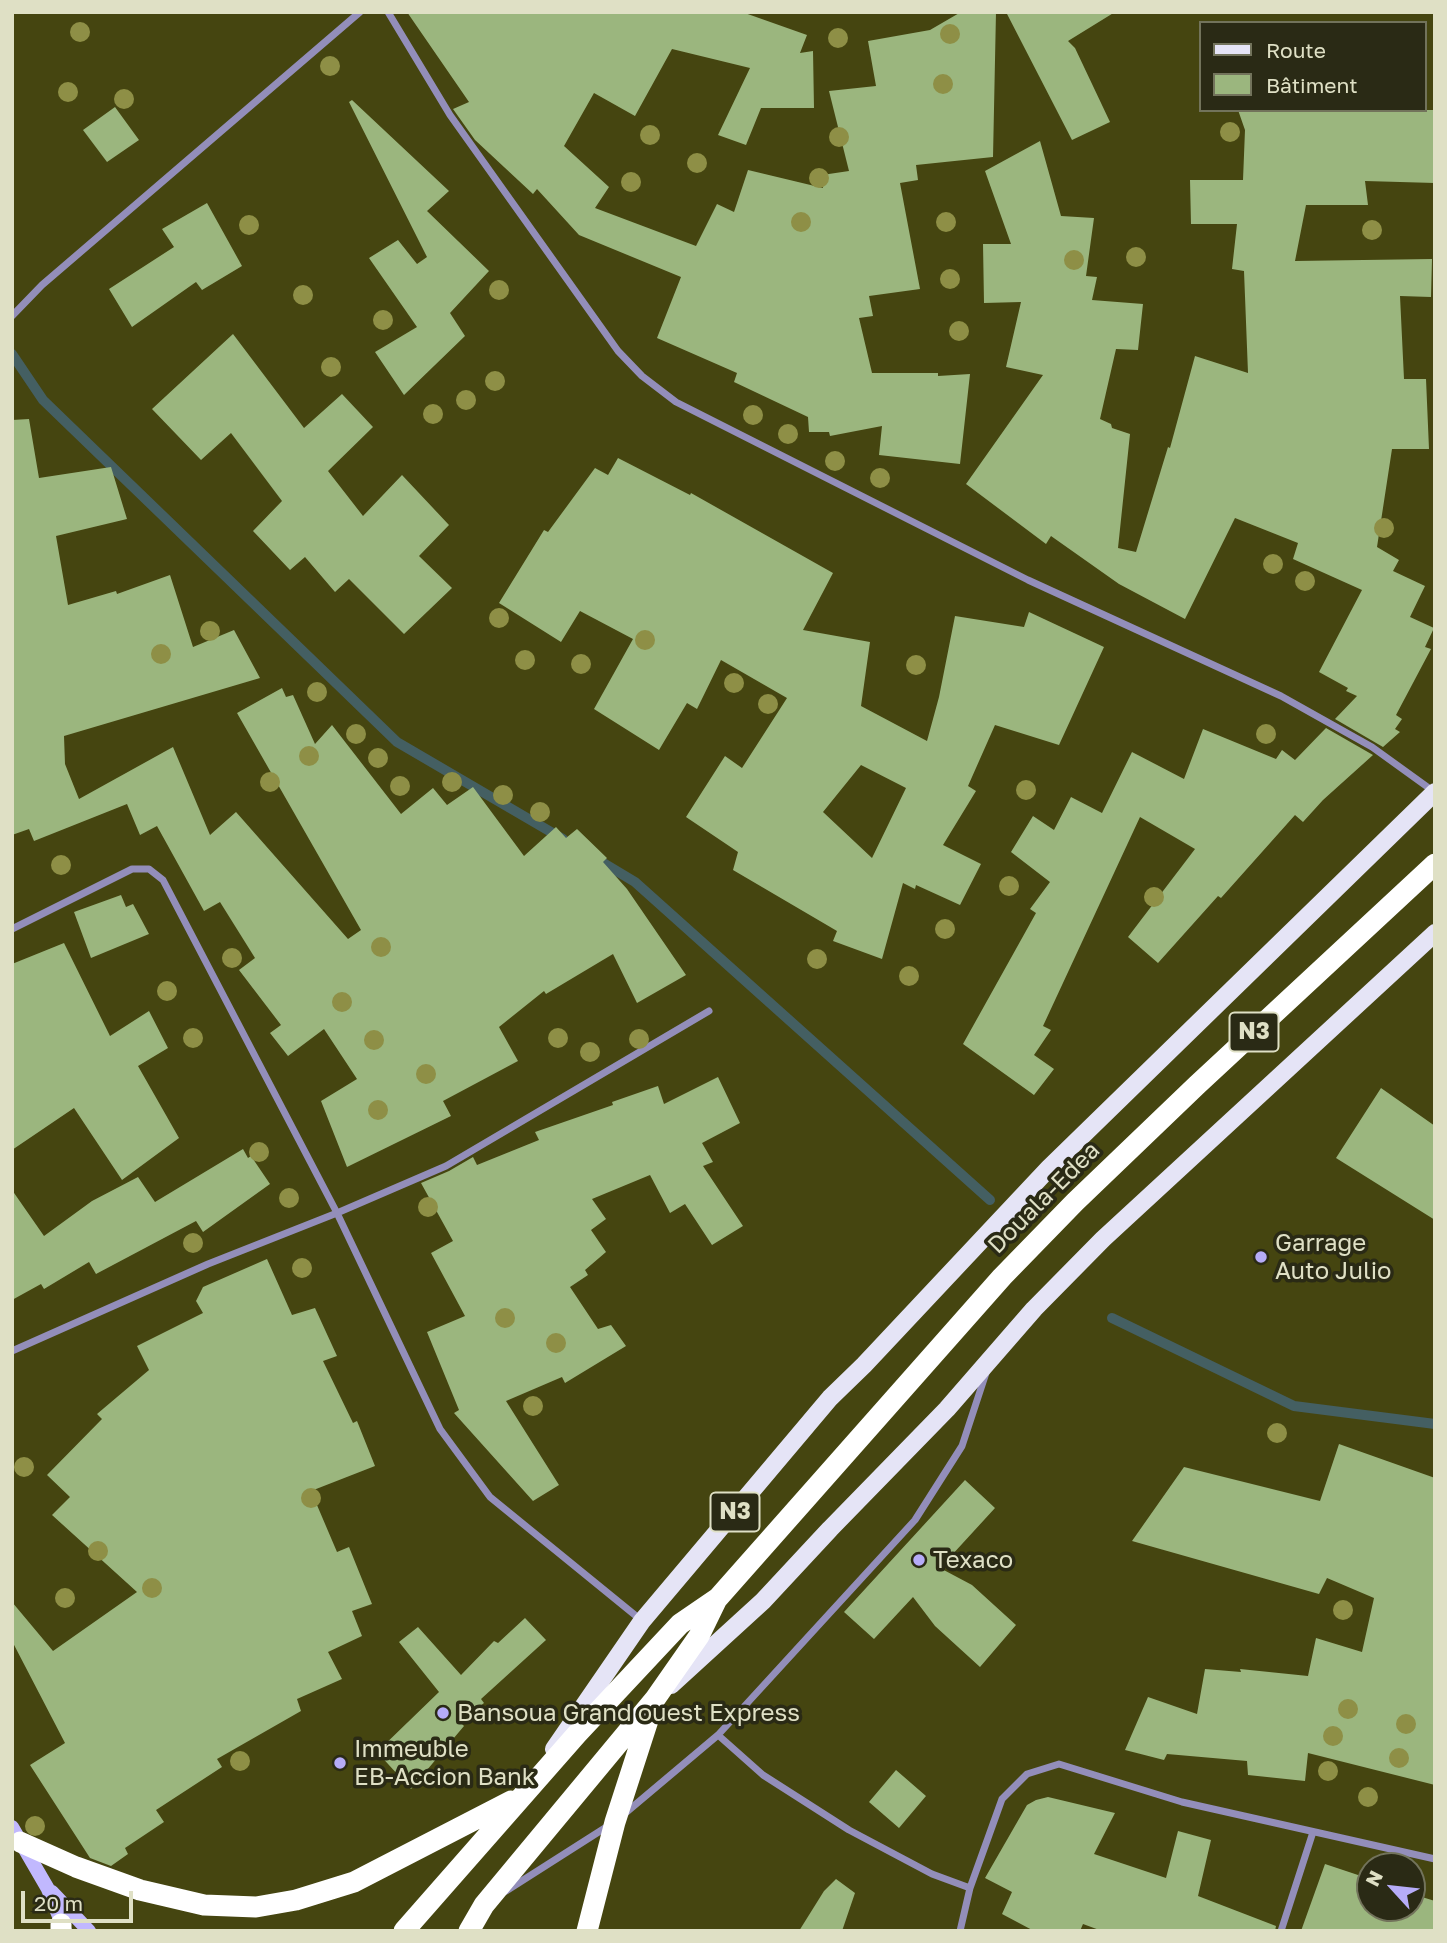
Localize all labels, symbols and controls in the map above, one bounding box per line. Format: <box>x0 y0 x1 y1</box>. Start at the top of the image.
legend <box>1198 21 1426 112</box>
text: Route <box>1266 37 1326 63</box>
text: Bâtiment <box>1266 72 1358 98</box>
road number: N3 <box>1230 1012 1278 1051</box>
street label: Douala-Edea <box>982 1136 1106 1260</box>
place label: Garrage Auto Julio <box>1275 1229 1391 1285</box>
marker: Garrage Auto Julio <box>1253 1249 1269 1265</box>
road number: N3 <box>710 1492 760 1532</box>
place label: Texaco <box>933 1546 1013 1574</box>
marker: Texaco <box>911 1552 927 1568</box>
place label: Bansoua Grand ouest Express <box>457 1699 800 1727</box>
marker: Bansoua Grand ouest Express <box>435 1705 451 1721</box>
place label: Immeuble EB-Accion Bank <box>354 1735 535 1791</box>
marker: Immeuble EB-Accion Bank <box>332 1755 348 1771</box>
north arrow <box>1356 1852 1426 1922</box>
text: N <box>1360 1866 1387 1890</box>
scale bar <box>24 1876 136 1920</box>
text: 20 m <box>34 1890 83 1916</box>

